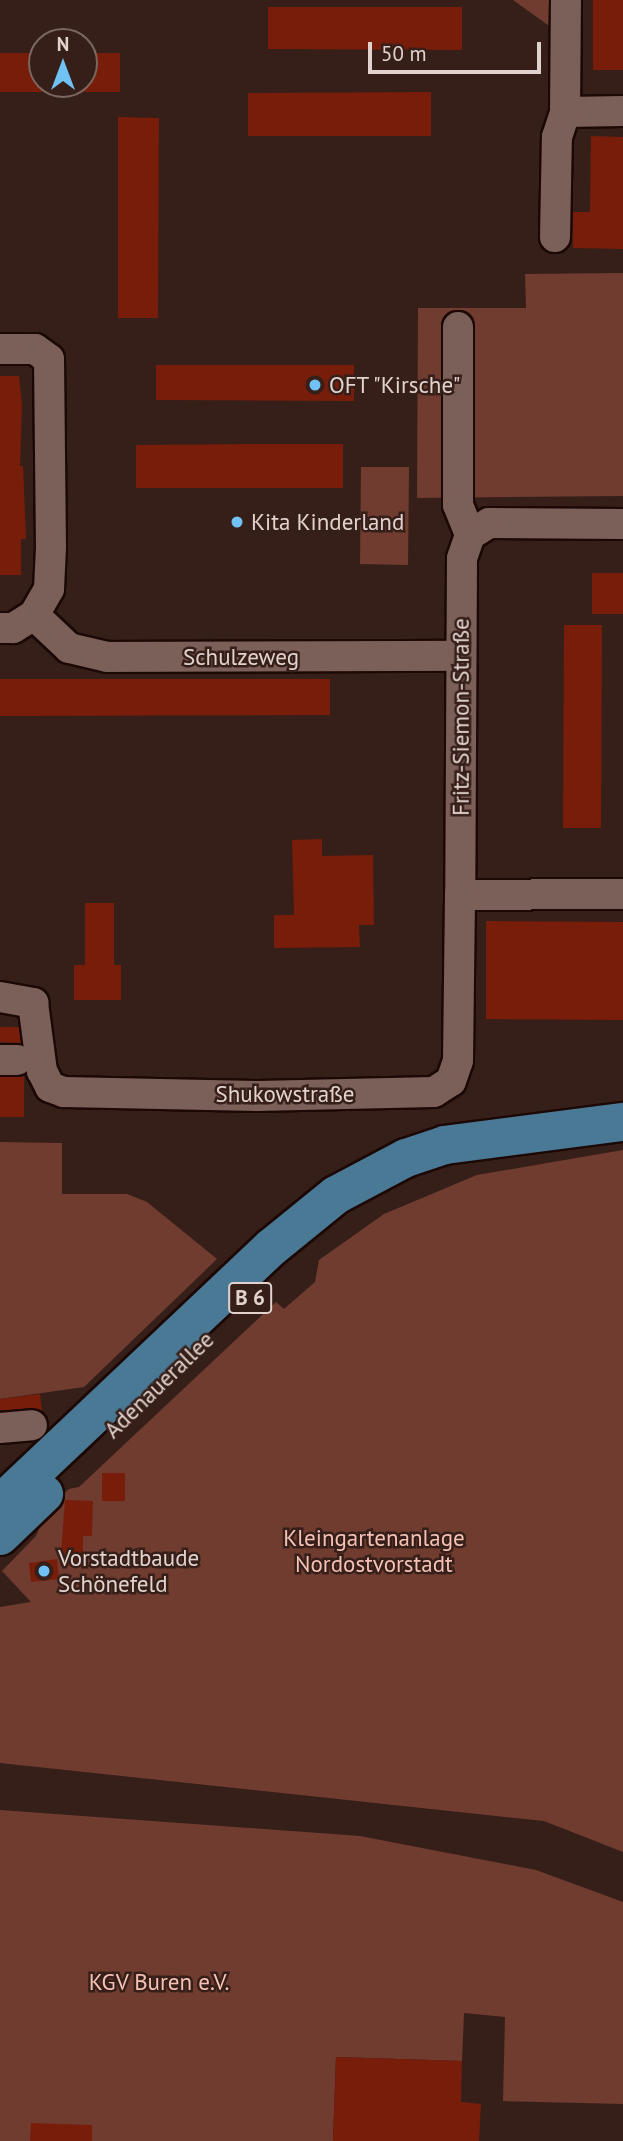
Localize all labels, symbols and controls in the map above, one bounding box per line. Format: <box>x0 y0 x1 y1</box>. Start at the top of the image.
north arrow <box>28 28 98 98</box>
scale bar <box>371 28 544 72</box>
text: N <box>57 32 69 56</box>
text: 50 m <box>381 40 427 67</box>
place label: OFT "Kirsche" <box>329 371 463 399</box>
marker: OFT "Kirsche" <box>307 377 323 393</box>
place label: Kita Kinderland <box>251 508 404 536</box>
marker: Kita Kinderland <box>229 514 245 530</box>
street label: Fritz-Siemon-Straße <box>447 618 475 816</box>
street label: Schulzeweg <box>183 643 299 671</box>
street label: Shukowstraße <box>216 1080 354 1108</box>
road number: B 6 <box>227 1280 273 1316</box>
street label: Adenauerallee <box>99 1326 219 1444</box>
park label: Kleingartenanlage Nordostvorstadt <box>283 1524 465 1578</box>
place label: Vorstadtbaude Schönefeld <box>58 1544 199 1598</box>
marker: Vorstadtbaude Schönefeld <box>36 1563 52 1579</box>
park label: KGV Buren e.V. <box>88 1968 230 1996</box>

